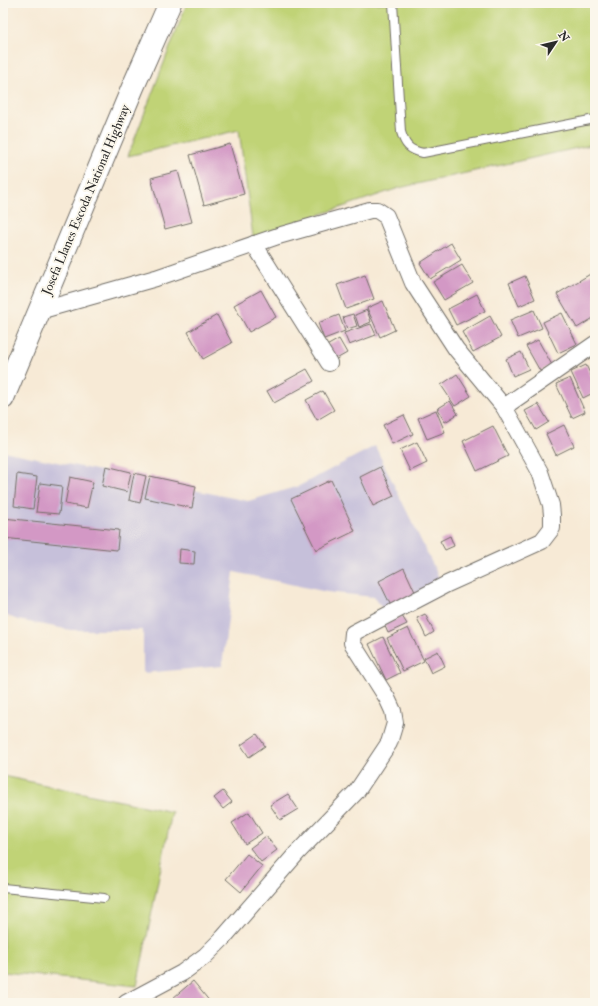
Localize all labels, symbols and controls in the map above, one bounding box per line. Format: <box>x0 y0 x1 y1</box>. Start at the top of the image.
north arrow <box>536 22 576 62</box>
text: N <box>555 28 573 45</box>
street label: Josefa Llanes Escoda National Highway <box>38 102 135 299</box>

